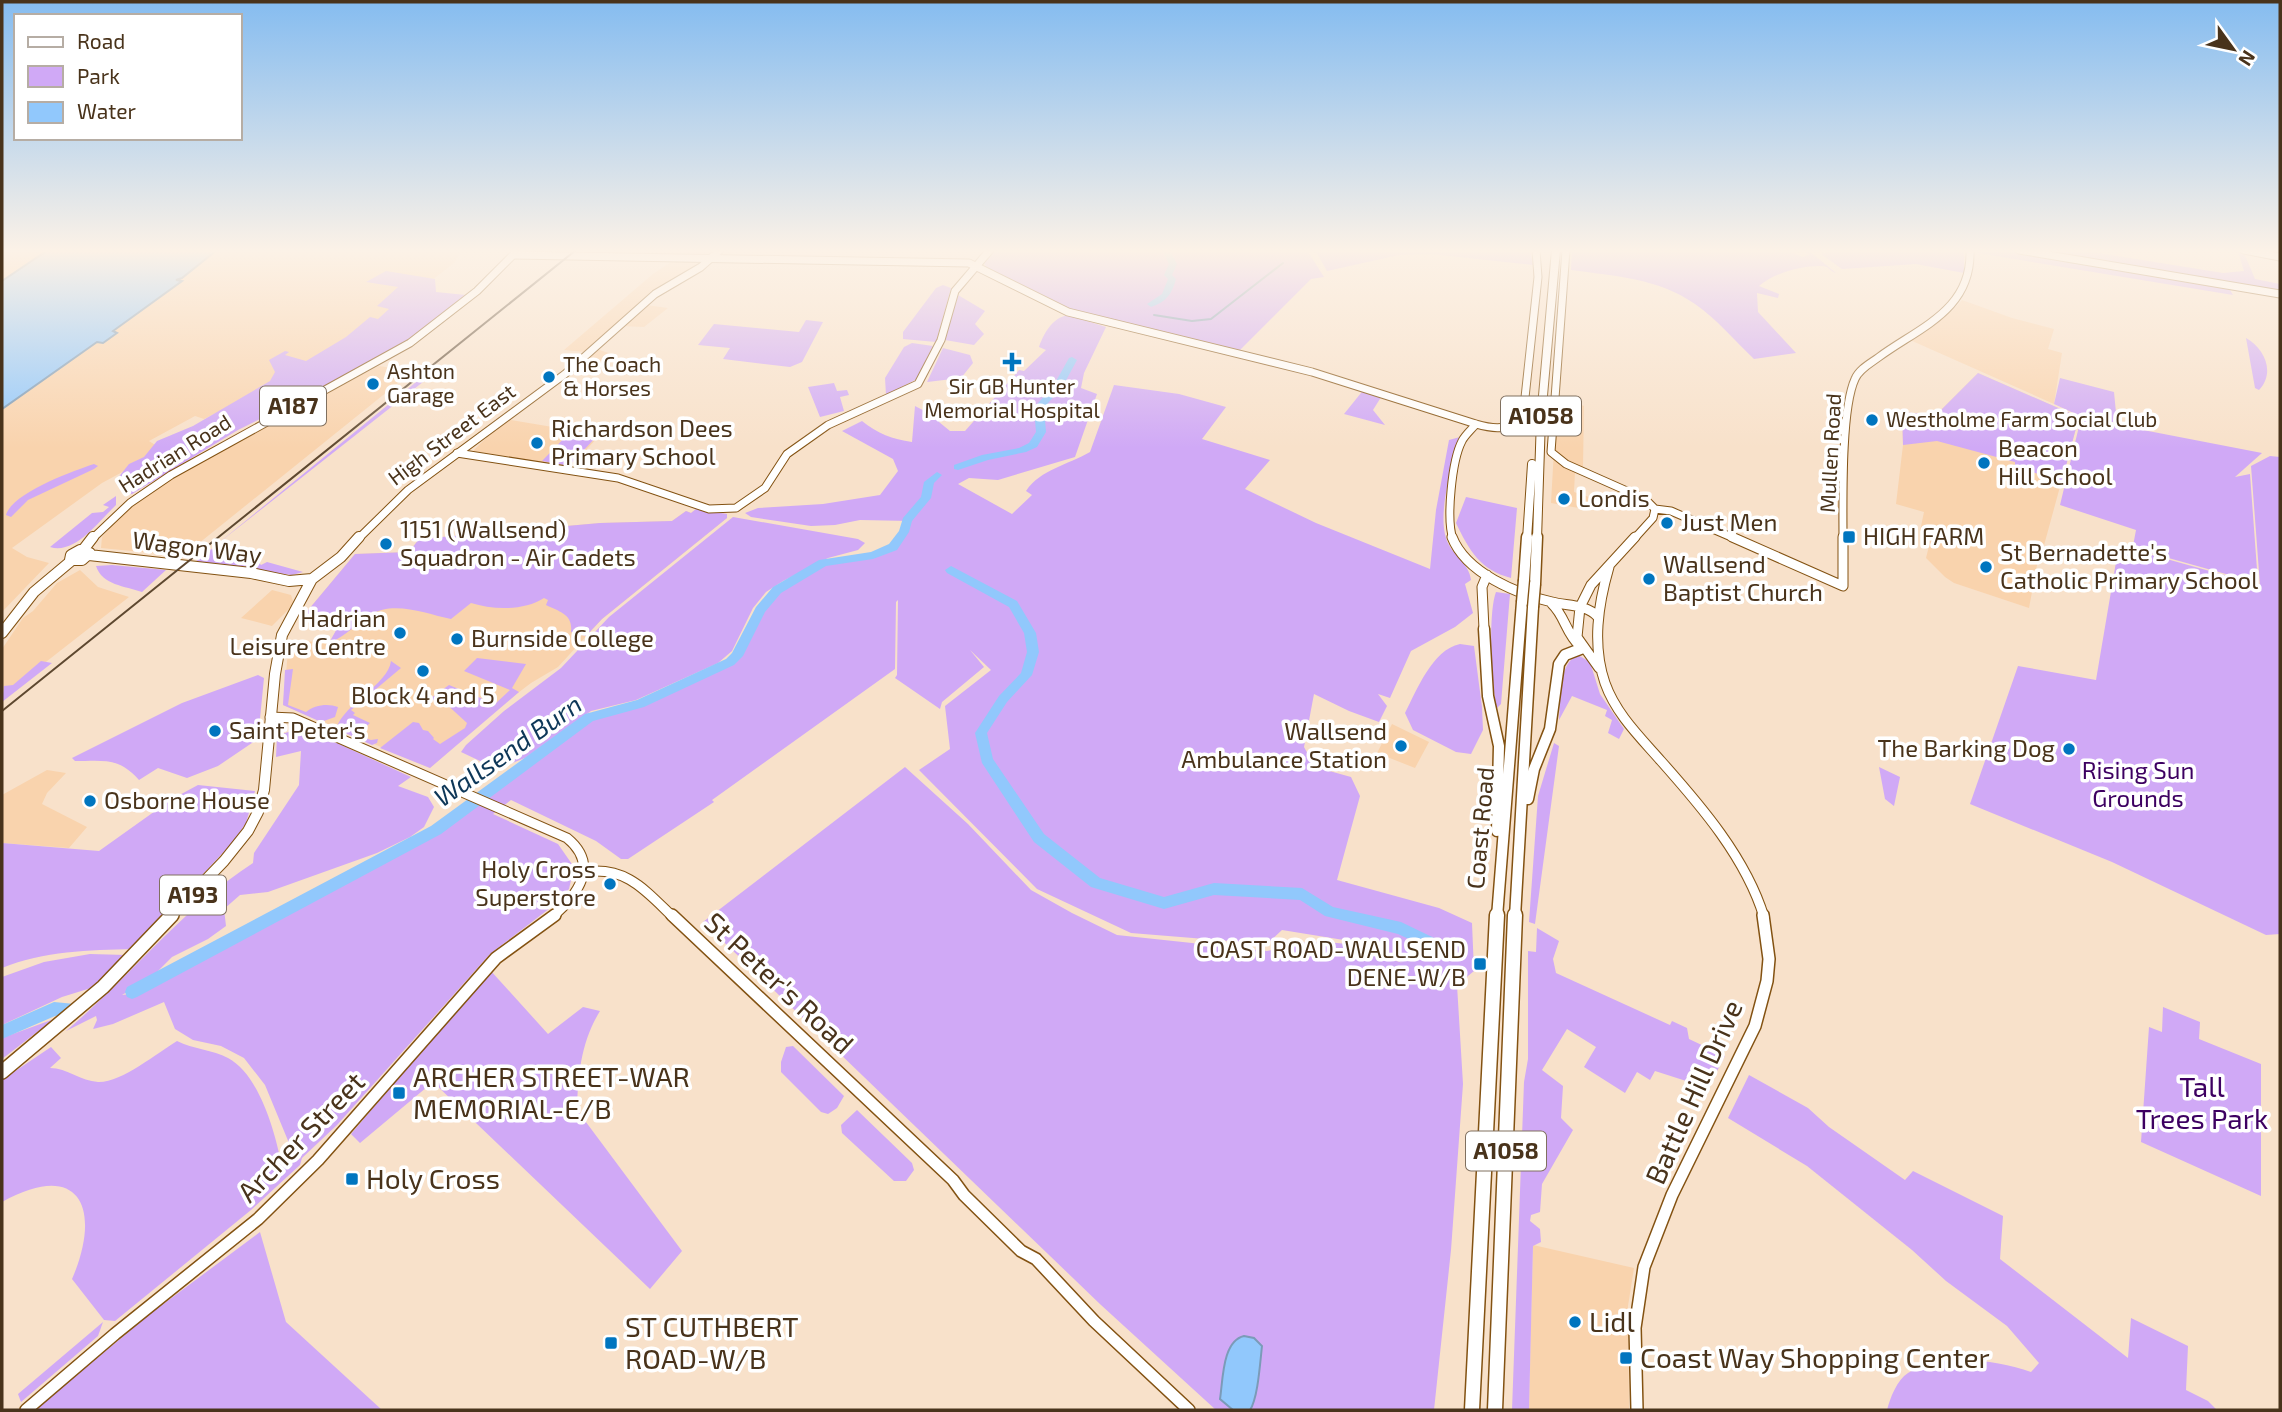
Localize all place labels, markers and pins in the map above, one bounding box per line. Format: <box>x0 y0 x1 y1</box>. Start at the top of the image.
place label: The Coach & Horses <box>563 351 661 400</box>
marker: Sir GB Hunter Memorial Hospital <box>1002 352 1022 372</box>
place label: Ashton Garage <box>387 358 455 407</box>
marker: The Coach & Horses <box>541 369 557 385</box>
place label: Sir GB Hunter Memorial Hospital <box>924 373 1100 422</box>
marker: Ashton Garage <box>365 376 381 392</box>
place label: Westholme Farm Social Club <box>1886 406 2157 431</box>
marker: Westholme Farm Social Club <box>1864 412 1880 428</box>
place label: Richardson Dees Primary School <box>551 413 733 470</box>
place label: Beacon Hill School <box>1998 433 2113 490</box>
marker: Richardson Dees Primary School <box>529 435 545 451</box>
marker: Beacon Hill School <box>1976 455 1992 471</box>
place label: Londis <box>1578 483 1650 512</box>
marker: Londis <box>1556 491 1572 507</box>
place label: Just Men <box>1681 507 1777 536</box>
place label: 1151 (Wallsend) Squadron - Air Cadets <box>400 514 636 571</box>
marker: Just Men <box>1659 515 1675 531</box>
place label: HIGH FARM <box>1863 521 1984 550</box>
marker: HIGH FARM <box>1841 529 1857 545</box>
marker: 1151 (Wallsend) Squadron - Air Cadets <box>378 536 394 552</box>
place label: St Bernadette's Catholic Primary School <box>2000 537 2258 594</box>
place label: Wallsend Baptist Church <box>1663 549 1823 606</box>
marker: St Bernadette's Catholic Primary School <box>1978 559 1994 575</box>
marker: Wallsend Baptist Church <box>1641 571 1657 587</box>
place label: Hadrian Leisure Centre <box>230 603 386 660</box>
place label: Burnside College <box>471 623 654 652</box>
marker: Hadrian Leisure Centre <box>392 625 408 641</box>
marker: Burnside College <box>449 631 465 647</box>
marker: Block 4 and 5 <box>415 663 431 679</box>
place label: Block 4 and 5 <box>351 680 495 709</box>
place label: Saint Peter's <box>229 715 366 744</box>
place label: Wallsend Ambulance Station <box>1181 716 1387 773</box>
marker: Saint Peter's <box>207 723 223 739</box>
place label: The Barking Dog <box>1877 733 2055 762</box>
marker: Wallsend Ambulance Station <box>1393 738 1409 754</box>
marker: The Barking Dog <box>2061 741 2077 757</box>
place label: Osborne House <box>104 785 270 814</box>
marker: Osborne House <box>82 793 98 809</box>
place label: Holy Cross Superstore <box>475 854 596 911</box>
marker: Holy Cross Superstore <box>602 876 618 892</box>
place label: COAST ROAD-WALLSEND DENE-W/B <box>1196 934 1466 991</box>
marker: COAST ROAD-WALLSEND DENE-W/B <box>1472 956 1488 972</box>
place label: ARCHER STREET-WAR MEMORIAL-E/B <box>413 1059 690 1125</box>
marker: ARCHER STREET-WAR MEMORIAL-E/B <box>391 1085 407 1101</box>
place label: Holy Cross <box>366 1161 500 1195</box>
marker: Holy Cross <box>344 1171 360 1187</box>
place label: Lidl <box>1589 1304 1635 1338</box>
place label: ST CUTHBERT ROAD-W/B <box>625 1309 798 1375</box>
marker: Lidl <box>1567 1314 1583 1330</box>
marker: ST CUTHBERT ROAD-W/B <box>603 1335 619 1351</box>
place label: Coast Way Shopping Center <box>1640 1340 1990 1374</box>
marker: Coast Way Shopping Center <box>1618 1350 1634 1366</box>

